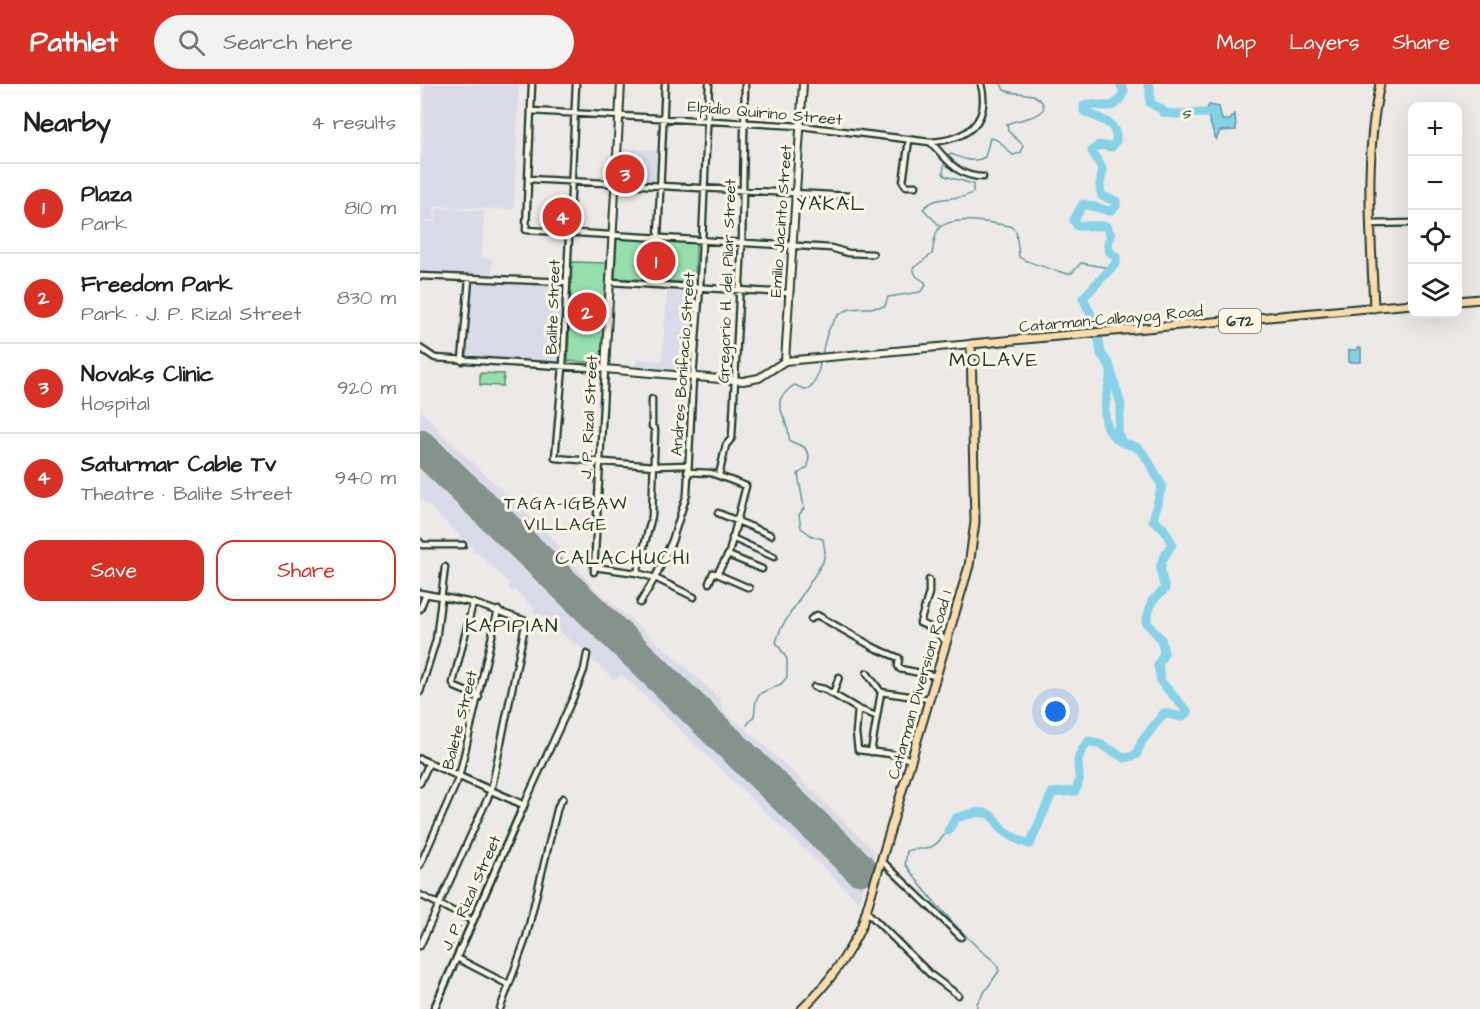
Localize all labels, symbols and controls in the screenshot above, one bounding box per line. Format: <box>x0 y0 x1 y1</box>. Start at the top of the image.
search box <box>154 15 574 69</box>
text: Pathlet <box>30 23 118 62</box>
icon: search <box>175 26 208 59</box>
text: Search here <box>223 27 353 58</box>
text: Map <box>1216 28 1256 57</box>
text: Layers <box>1289 28 1359 57</box>
text: Share <box>1392 28 1450 57</box>
street label: Elpidio Quirino Street <box>687 95 844 131</box>
water label: s <box>1181 100 1192 126</box>
map controls <box>1408 102 1462 318</box>
button: + <box>1408 102 1462 156</box>
text: Nearby <box>24 105 111 141</box>
text: 4 results <box>311 109 396 137</box>
street label: Emilio Jacinto Street <box>765 143 797 298</box>
pin: 3 <box>606 152 644 196</box>
button: − <box>1408 156 1462 210</box>
street label: Gregorio H. del Pilar Street <box>712 178 743 384</box>
text: Plaza <box>81 179 132 210</box>
district label: YAKAL <box>796 190 866 218</box>
text: 1 <box>42 194 45 222</box>
text: 810 m <box>344 194 396 222</box>
pin: 4 <box>542 194 582 240</box>
text: Park <box>81 210 127 238</box>
button: locate <box>1408 210 1462 264</box>
pin: 1 <box>636 238 676 284</box>
street label: Balite Street <box>540 258 566 355</box>
button: layers <box>1408 264 1462 318</box>
text: Freedom Park <box>81 269 233 300</box>
street label: Andres Bonifacio Street <box>666 271 700 457</box>
text: 2 <box>38 284 49 312</box>
text: 830 m <box>337 284 396 312</box>
pin: 2 <box>568 290 606 334</box>
text: Park · J. P. Rizal Street <box>81 300 301 328</box>
street label: Catarman-Calbayog Road <box>1018 300 1204 339</box>
road number: 672 <box>1219 309 1261 333</box>
district label: MOLAVE <box>949 346 1039 374</box>
street label: J. P. Rizal Street <box>575 354 603 480</box>
text: Novaks Clinic <box>81 359 214 390</box>
text: 3 <box>38 374 49 402</box>
text: 920 m <box>337 374 396 402</box>
text: Hospital <box>81 390 150 418</box>
text: Saturmar Cable Tv <box>81 449 276 480</box>
text: 4 <box>37 464 50 492</box>
text: 940 m <box>335 464 396 492</box>
text: Theatre · Balite Street <box>81 480 292 508</box>
district label: TAGA-IGBAW VILLAGE <box>504 491 628 537</box>
button: Save <box>24 540 204 601</box>
button: Share <box>216 540 396 601</box>
district label: CALACHUCHI <box>555 544 691 572</box>
street label: Catarman Diversion Road 1 <box>882 588 958 782</box>
district label: KAPIPIAN <box>465 612 559 640</box>
street label: Balete Street <box>437 668 483 772</box>
your location <box>1041 697 1070 726</box>
street label: J. P. Rizal Street <box>436 831 507 954</box>

